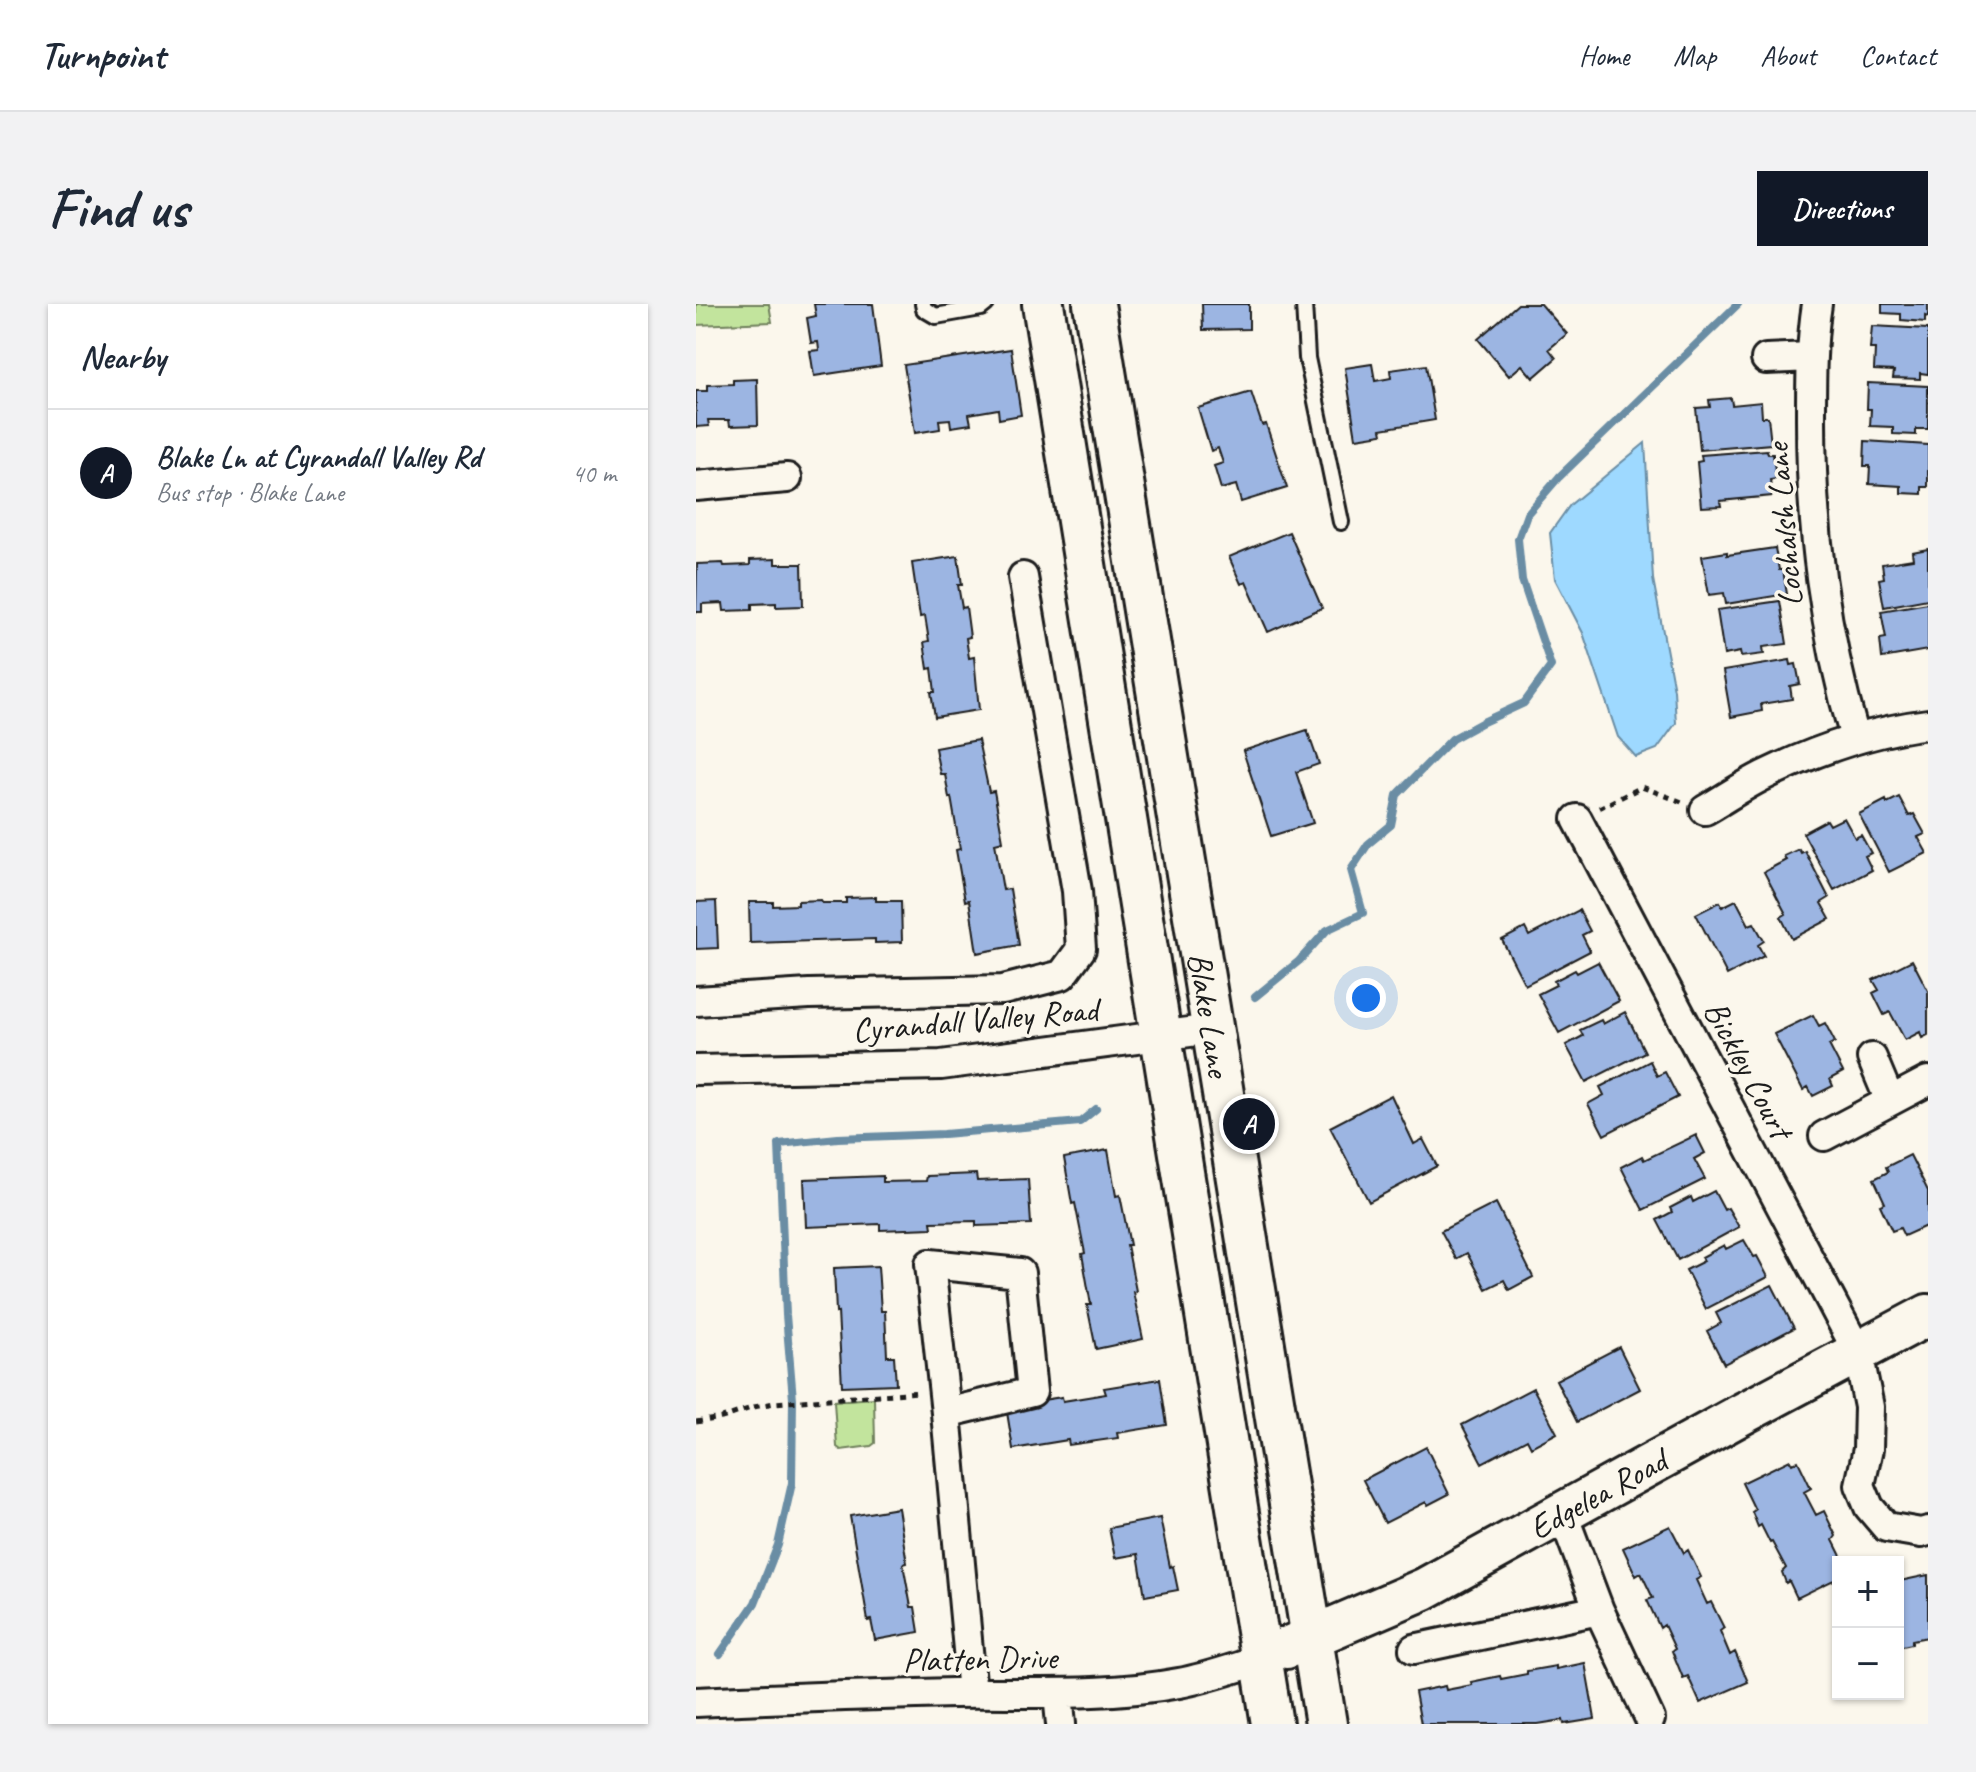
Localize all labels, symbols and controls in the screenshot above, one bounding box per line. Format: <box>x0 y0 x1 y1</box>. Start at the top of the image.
text: Turnpoint <box>40 32 165 79</box>
text: Home <box>1579 38 1629 73</box>
text: Map <box>1673 38 1716 73</box>
text: About <box>1760 38 1816 73</box>
text: Contact <box>1860 38 1936 73</box>
button: Directions <box>1757 171 1928 246</box>
text: Find us <box>48 173 188 244</box>
text: Nearby <box>80 335 166 378</box>
text: Blake Ln at Cyrandall Valley Rd <box>156 438 481 476</box>
street label: Lochalsh Lane <box>1755 439 1812 608</box>
text: A <box>99 457 113 490</box>
text: 40 m <box>572 457 616 490</box>
text: Bus stop · Blake Lane <box>156 476 344 509</box>
street label: Blake Lane <box>1178 949 1241 1083</box>
your location <box>1346 978 1386 1018</box>
street label: Cyrandall Valley Road <box>851 987 1104 1052</box>
street label: Bickley Court <box>1694 993 1805 1150</box>
pin: A <box>1223 1094 1275 1154</box>
street label: Edgelea Road <box>1521 1437 1678 1549</box>
map controls <box>1832 1556 1904 1700</box>
button: + <box>1832 1556 1904 1628</box>
button: − <box>1832 1628 1904 1700</box>
street label: Platten Drive <box>902 1636 1060 1681</box>

